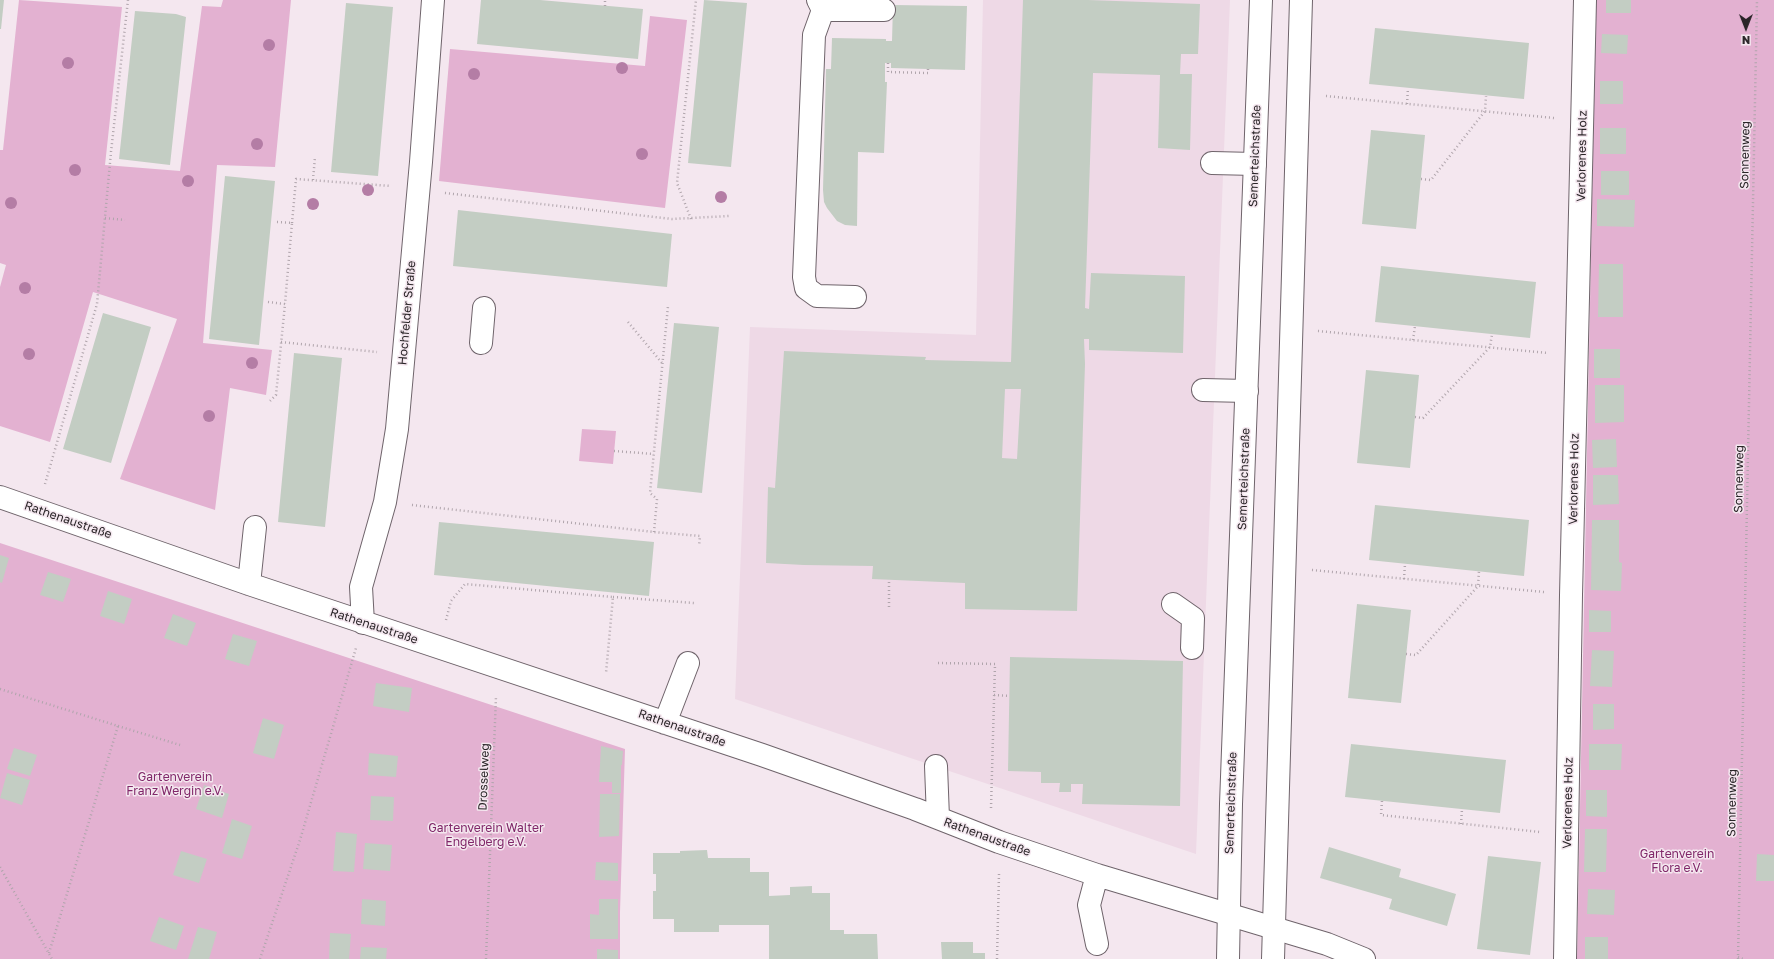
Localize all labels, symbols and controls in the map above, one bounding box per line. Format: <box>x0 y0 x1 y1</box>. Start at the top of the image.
north arrow <box>1726 8 1766 48</box>
text: N <box>1742 34 1750 47</box>
street label: Semerteichstraße <box>1246 105 1264 207</box>
street label: Verlorenes Holz <box>1574 110 1590 202</box>
street label: Sonnenweg <box>1737 121 1753 189</box>
street label: Hochfelder Straße <box>395 260 419 366</box>
street label: Semerteichstraße <box>1235 428 1253 530</box>
street label: Verlorenes Holz <box>1566 433 1582 525</box>
street label: Sonnenweg <box>1731 445 1747 513</box>
street label: Rathenaustraße <box>22 498 114 542</box>
street label: Rathenaustraße <box>328 605 420 647</box>
street label: Rathenaustraße <box>636 706 728 750</box>
street label: Drosselweg <box>476 743 492 811</box>
street label: Semerteichstraße <box>1222 752 1240 854</box>
street label: Verlorenes Holz <box>1560 757 1576 849</box>
street label: Sonnenweg <box>1724 769 1740 837</box>
park label: Gartenverein Franz Wergin e.V. <box>126 770 224 798</box>
street label: Rathenaustraße <box>941 815 1033 859</box>
park label: Gartenverein Walter Engelberg e.V. <box>428 821 544 849</box>
park label: Gartenverein Flora e.V. <box>1640 847 1714 875</box>

